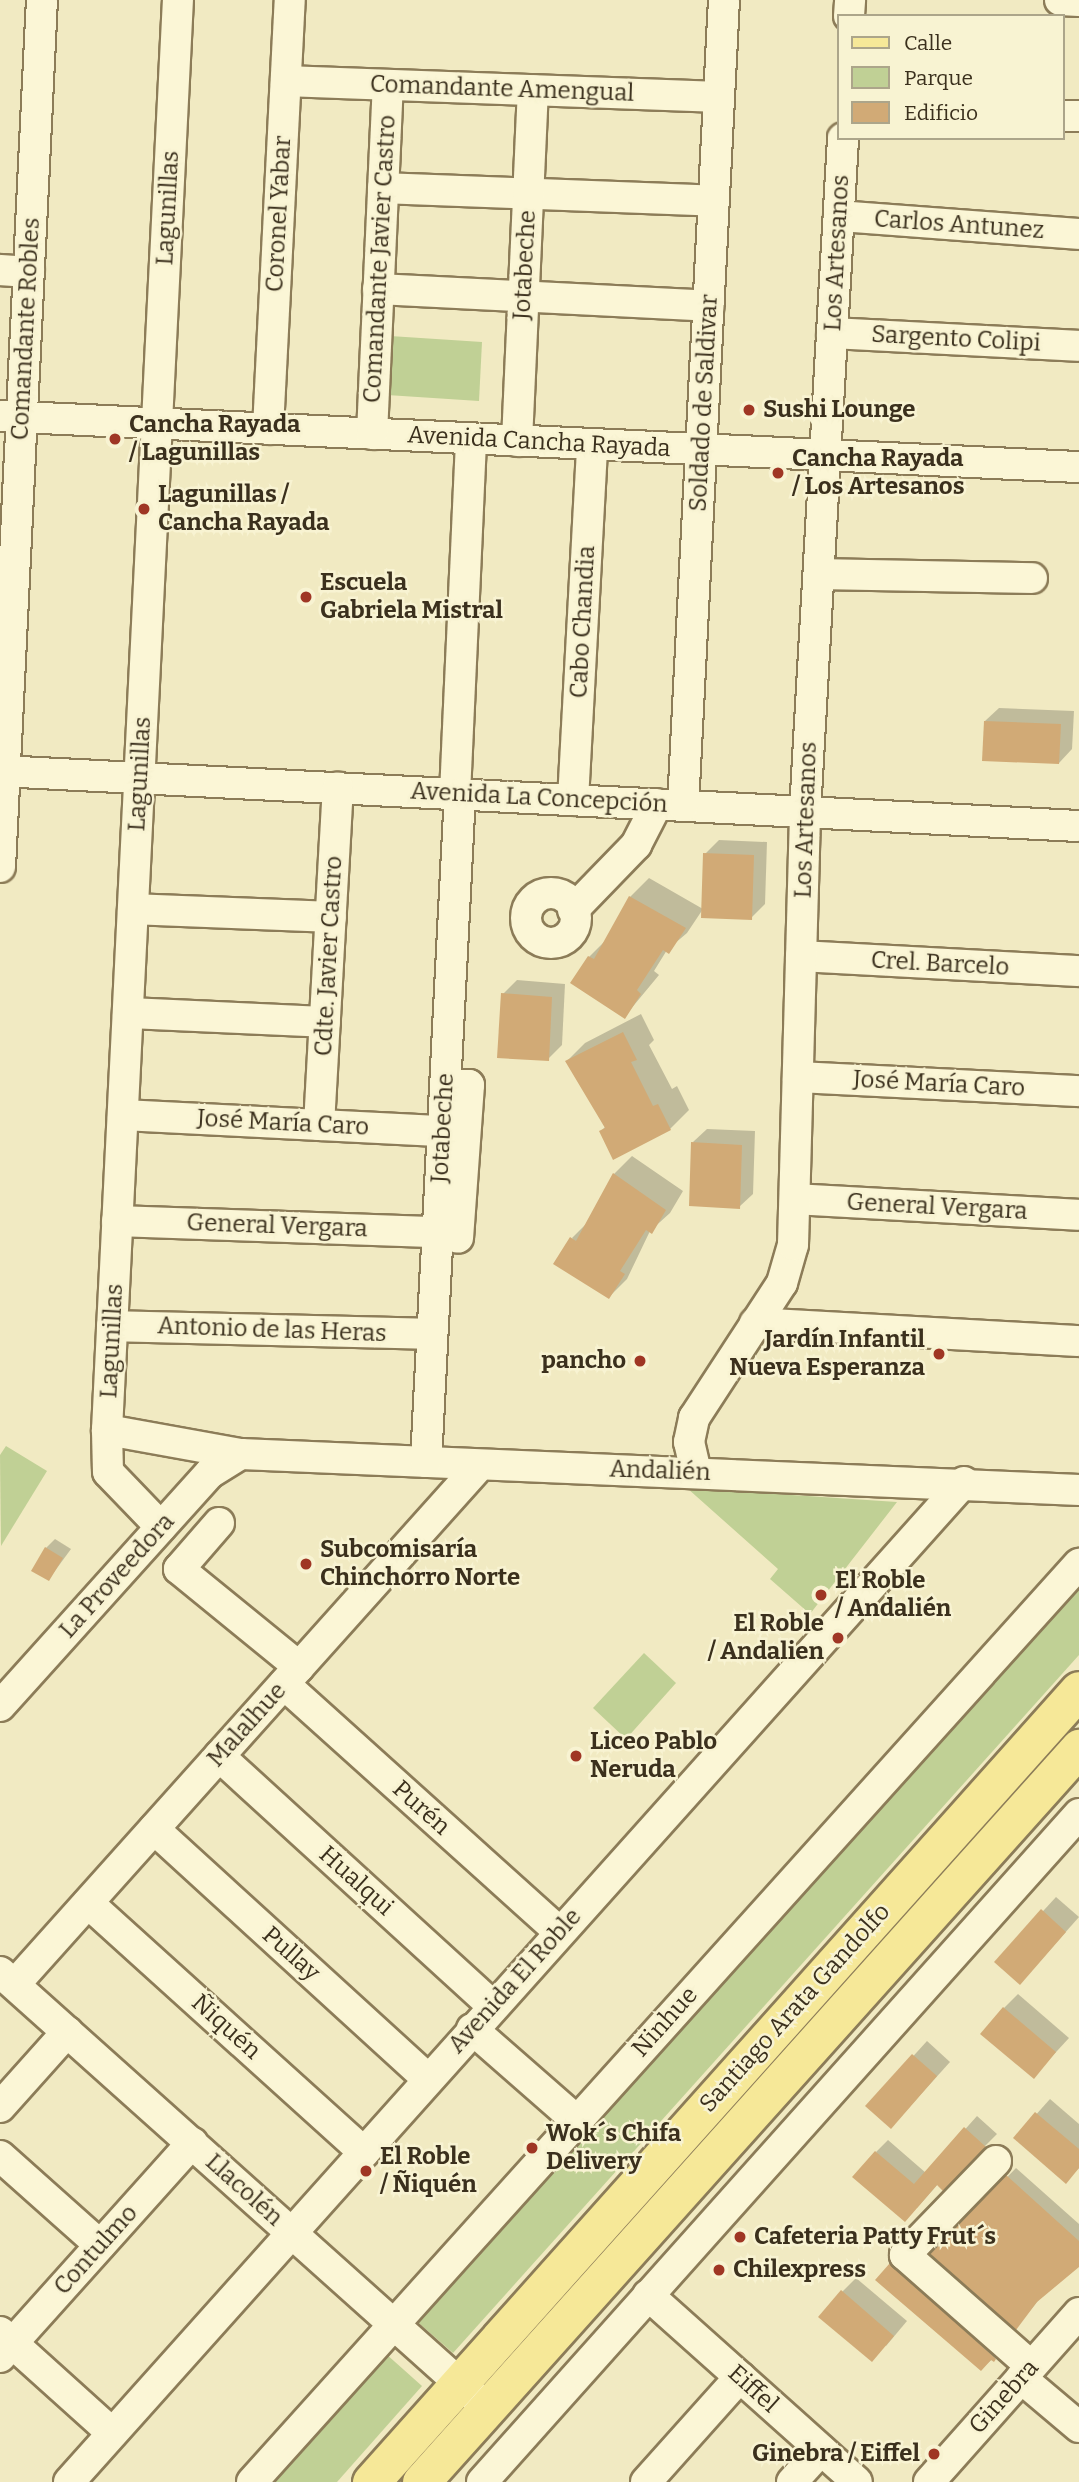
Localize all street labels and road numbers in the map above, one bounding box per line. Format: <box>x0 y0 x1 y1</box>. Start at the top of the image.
street label: Comandante Amengual <box>369 70 635 108</box>
street label: Comandante Javier Castro <box>358 114 402 404</box>
street label: Coronel Yabar <box>261 135 297 293</box>
street label: Lagunillas <box>151 150 185 266</box>
street label: Los Artesanos <box>819 174 855 332</box>
street label: Carlos Antunez <box>873 205 1045 245</box>
street label: Jotabeche <box>508 209 542 321</box>
street label: Comandante Robles <box>6 217 46 441</box>
street label: Soldado de Saldivar <box>684 294 724 512</box>
street label: Sargento Colipi <box>871 320 1041 358</box>
street label: Avenida Cancha Rayada <box>407 421 671 463</box>
street label: Cabo Chandia <box>565 545 601 699</box>
street label: Lagunillas <box>123 716 157 832</box>
street label: Los Artesanos <box>789 741 823 899</box>
street label: Avenida La Concepción <box>410 777 668 819</box>
street label: Cdte. Javier Castro <box>309 855 349 1057</box>
street label: Crel. Barcelo <box>870 946 1010 982</box>
street label: José María Caro <box>852 1065 1026 1103</box>
street label: Jotabeche <box>426 1072 460 1184</box>
street label: José María Caro <box>196 1104 370 1142</box>
street label: General Vergara <box>846 1188 1028 1226</box>
street label: General Vergara <box>186 1208 368 1244</box>
street label: Lagunillas <box>95 1283 129 1399</box>
street label: Antonio de las Heras <box>157 1312 387 1348</box>
street label: Andalién <box>609 1455 711 1487</box>
street label: La Proveedora <box>54 1508 180 1644</box>
street label: Malalhue <box>202 1677 292 1773</box>
street label: Purén <box>386 1775 456 1841</box>
street label: Hualqui <box>313 1840 399 1922</box>
street label: Santiago Arata Gandolfo <box>694 1898 896 2118</box>
street label: Avenida El Roble <box>442 1903 588 2059</box>
street label: Pullay <box>256 1921 326 1987</box>
street label: Ninhue <box>626 1981 704 2063</box>
street label: Ñiquén <box>185 1988 267 2066</box>
street label: Llacolén <box>199 2148 289 2232</box>
street label: Contulmo <box>48 2199 144 2301</box>
street label: Ginebra <box>963 2354 1045 2440</box>
street label: Eiffel <box>722 2359 784 2419</box>

